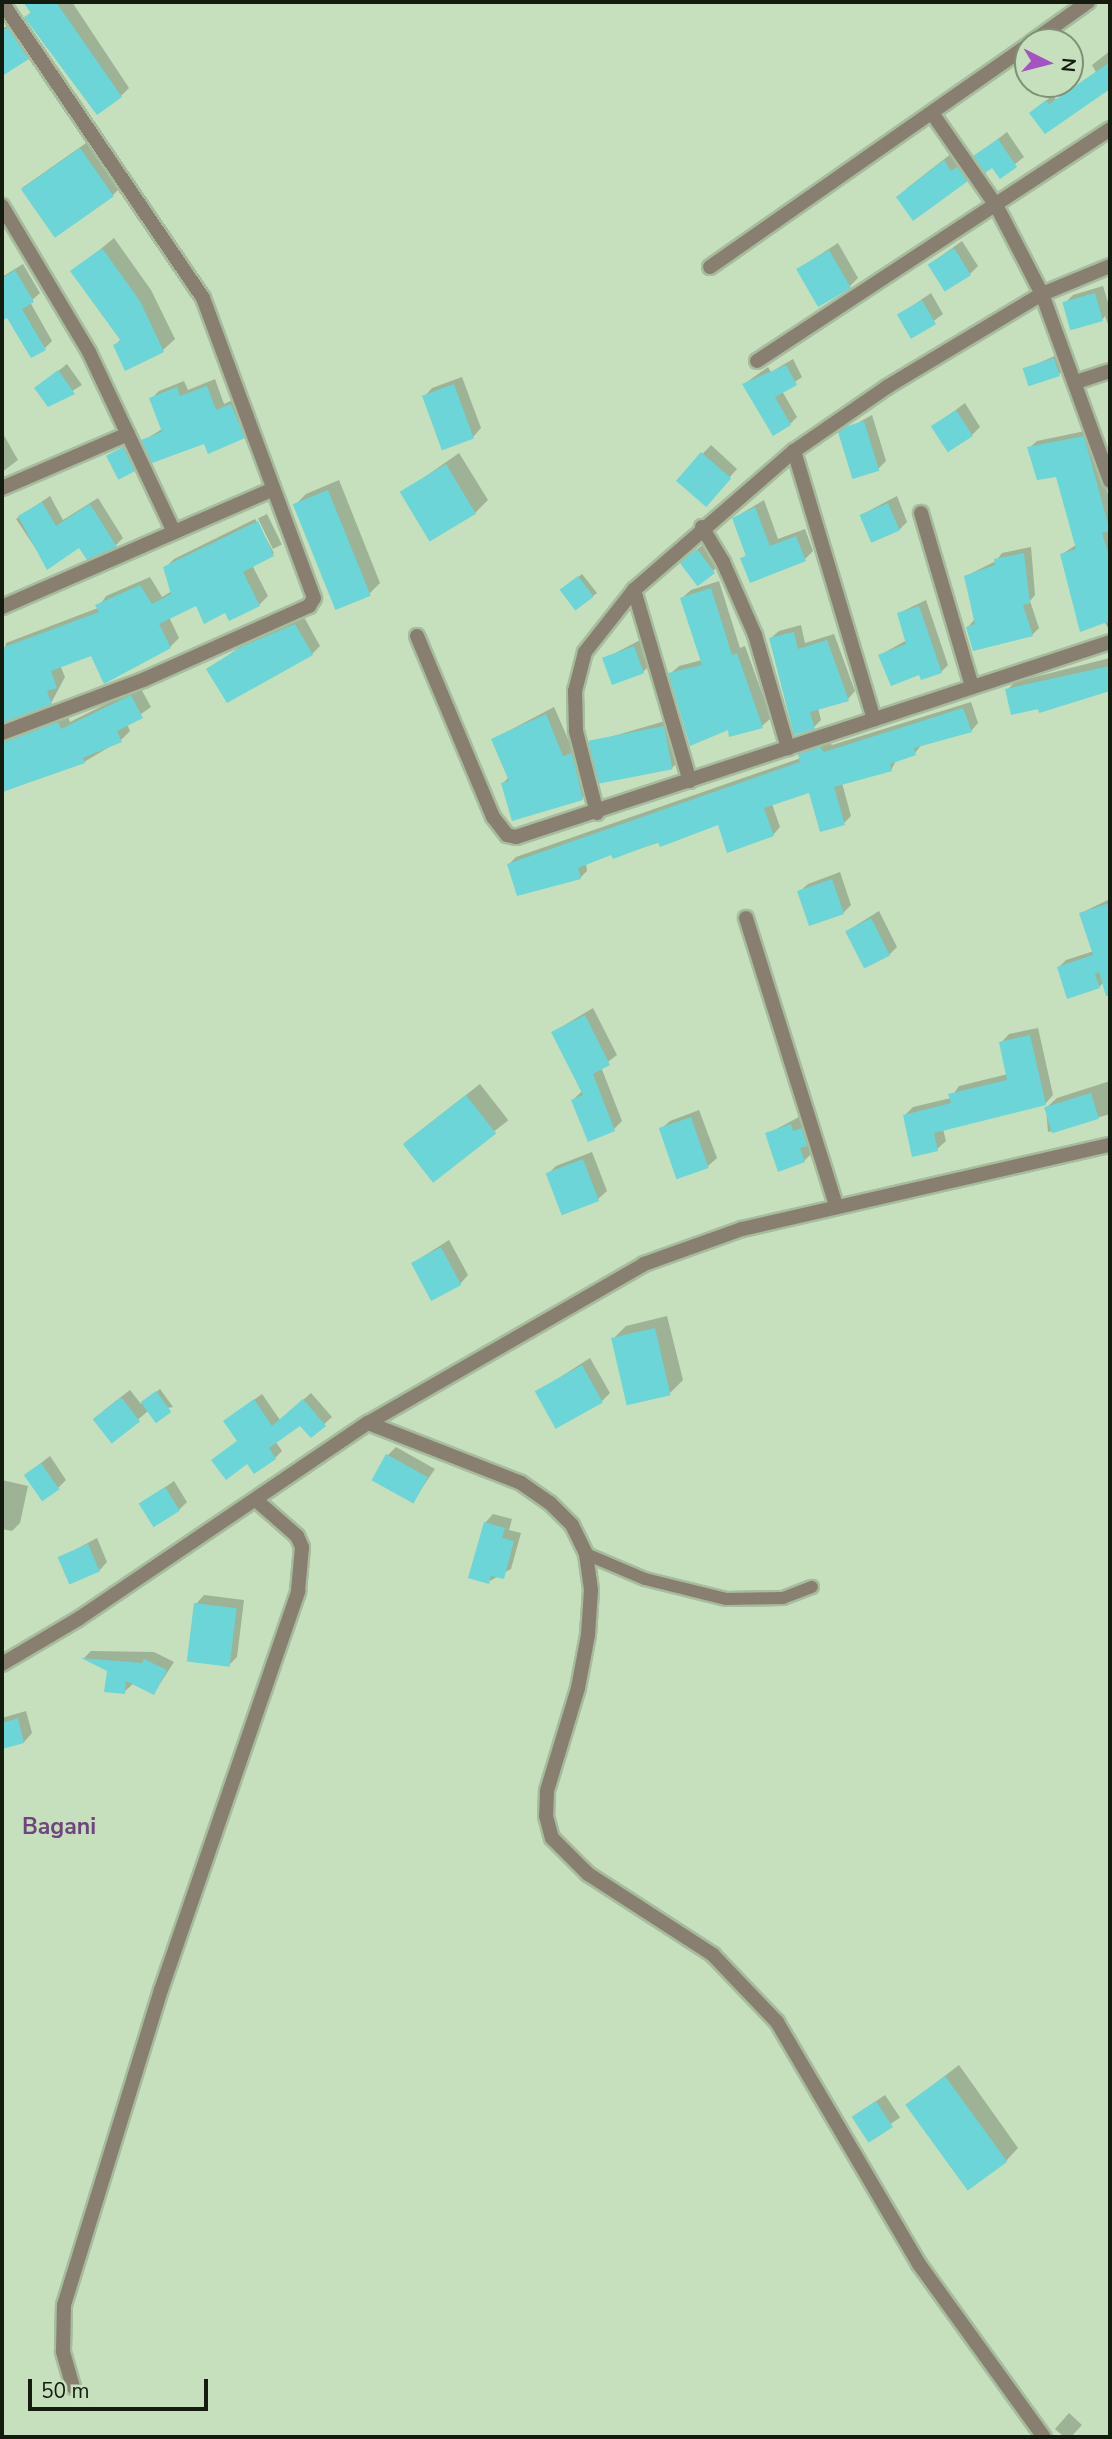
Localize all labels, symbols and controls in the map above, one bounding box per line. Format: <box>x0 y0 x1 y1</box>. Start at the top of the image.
north arrow <box>1014 28 1084 98</box>
text: N <box>1054 57 1082 73</box>
district label: Bagani <box>22 1813 96 1841</box>
scale bar <box>32 2366 212 2410</box>
text: 50 m <box>41 2377 90 2405</box>

